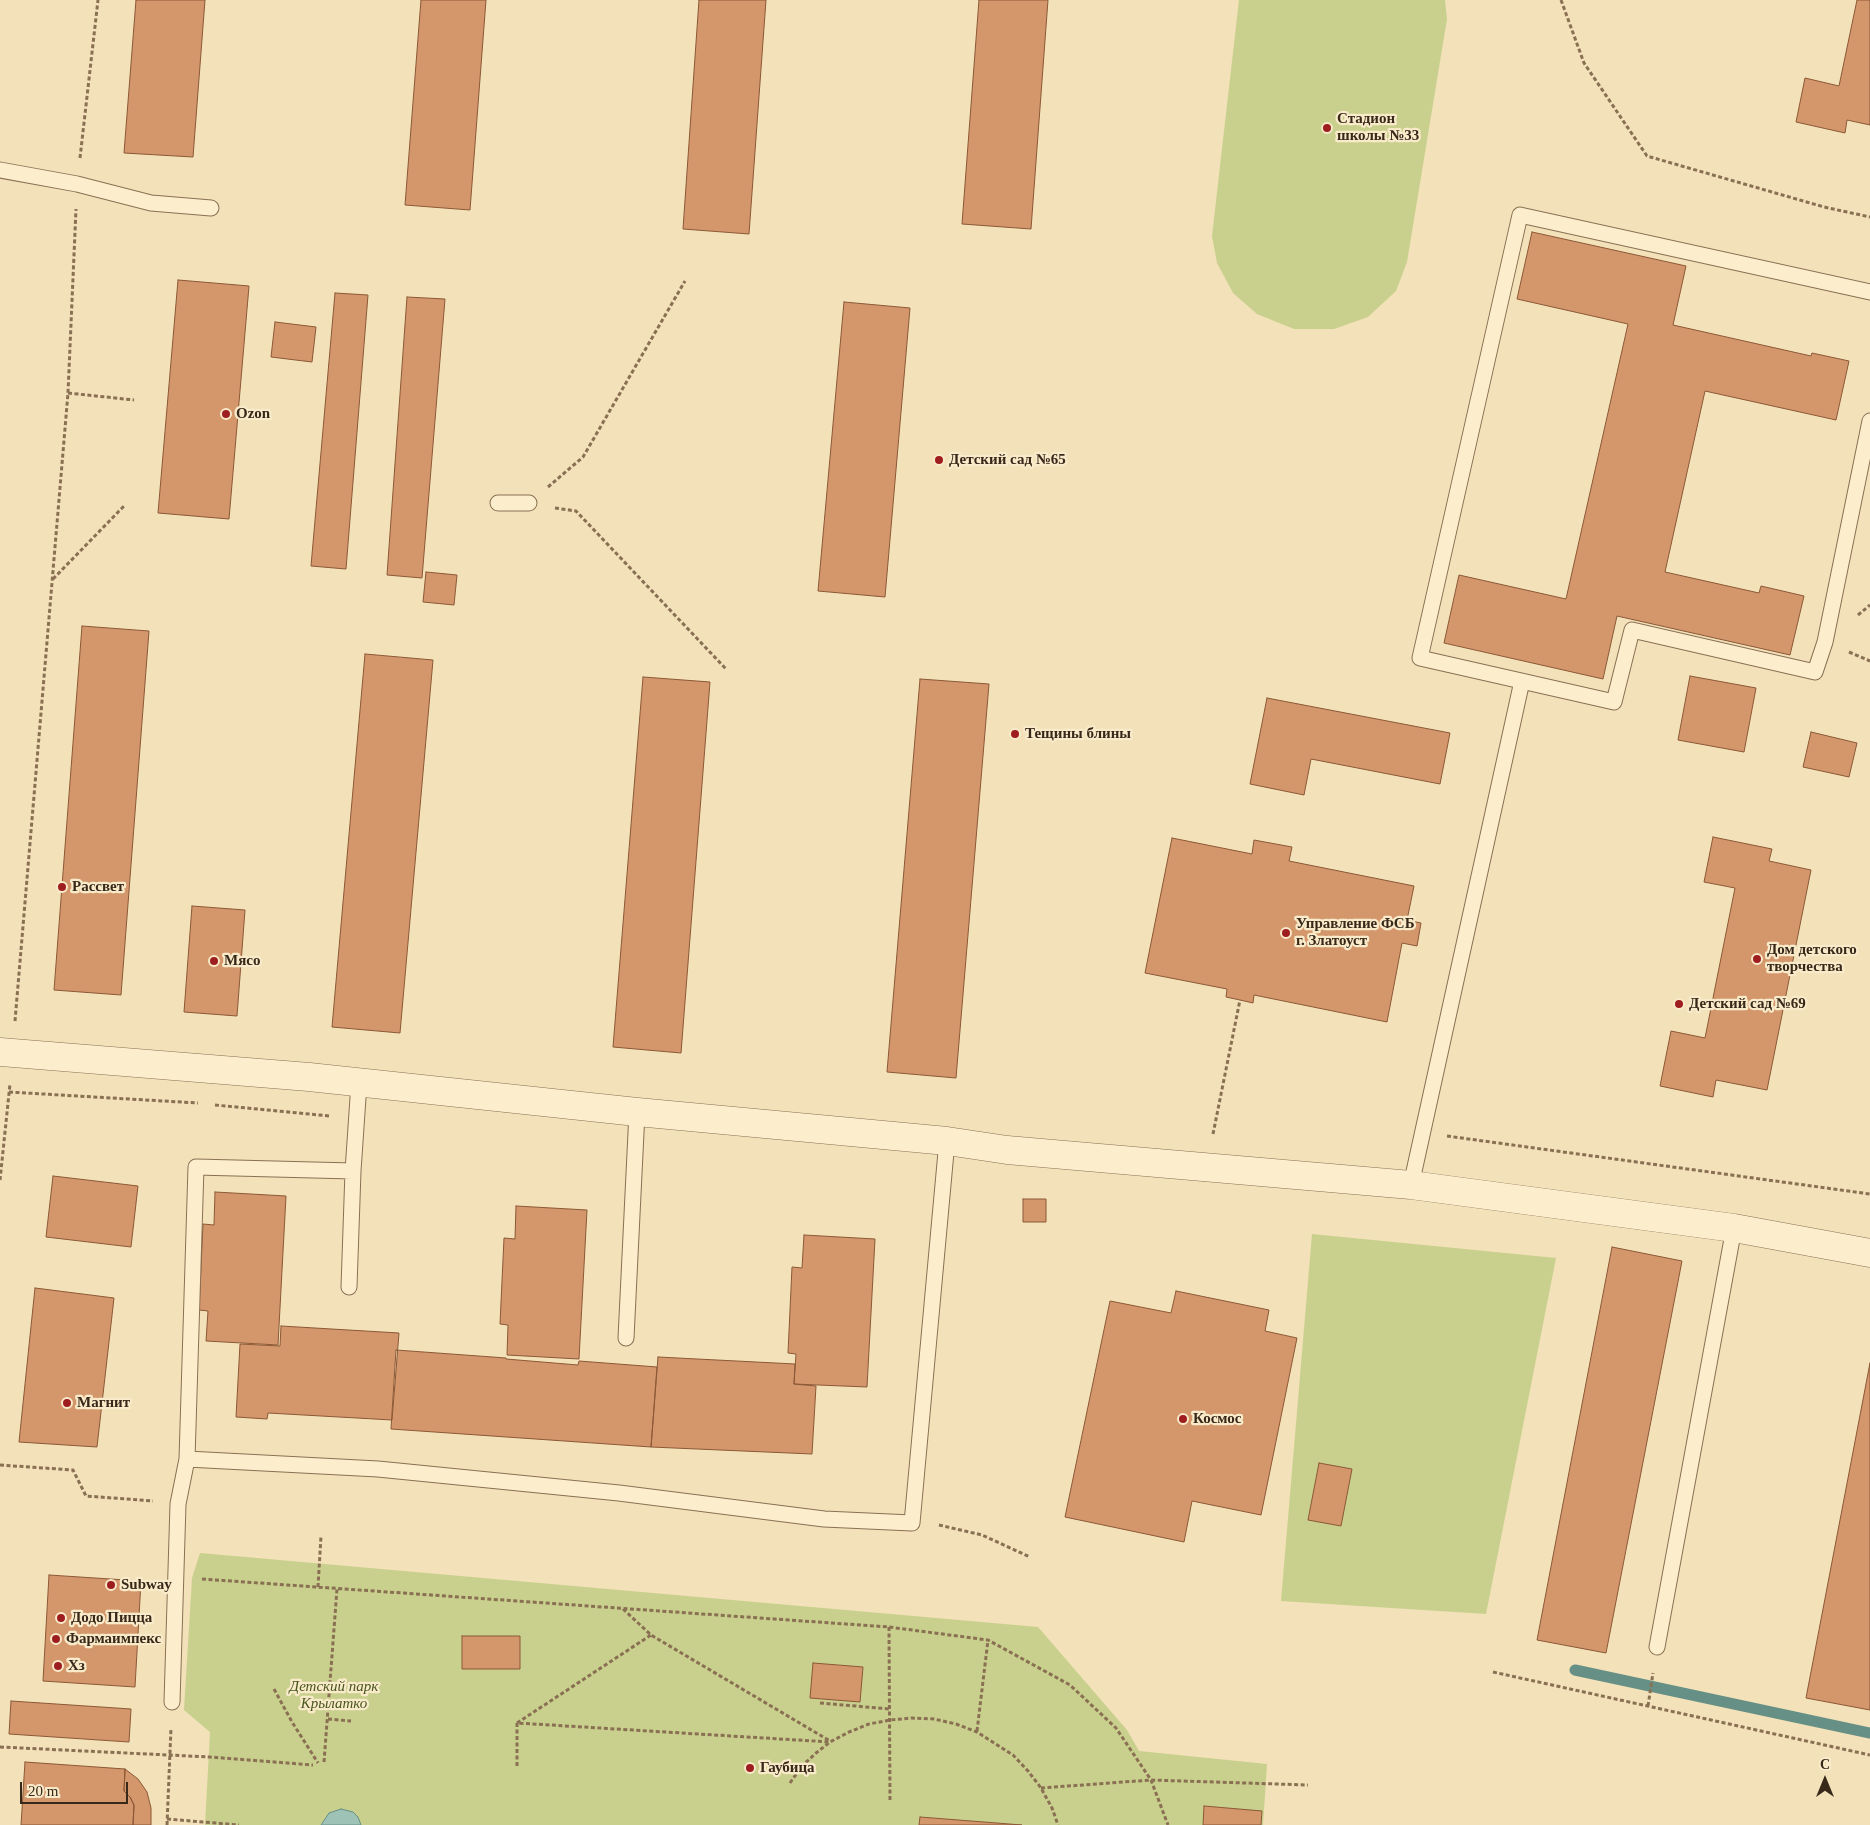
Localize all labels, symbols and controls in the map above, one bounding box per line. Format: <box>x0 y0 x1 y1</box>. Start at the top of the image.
place label: Стадион школы №33 <box>1337 110 1419 145</box>
marker: Стадион школы №33 <box>1321 122 1333 134</box>
place label: Ozon <box>236 405 270 423</box>
marker: Ozon <box>220 408 232 420</box>
place label: Детский сад №65 <box>949 451 1066 469</box>
marker: Детский сад №65 <box>933 454 945 466</box>
place label: Тещины блины <box>1025 725 1131 743</box>
marker: Тещины блины <box>1009 728 1021 740</box>
place label: Рассвет <box>72 878 124 896</box>
marker: Рассвет <box>56 881 68 893</box>
place label: Управление ФСБ г. Златоуст <box>1296 915 1415 950</box>
marker: Управление ФСБ г. Златоуст <box>1280 927 1292 939</box>
place label: Дом детского творчества <box>1767 941 1857 976</box>
place label: Мясо <box>224 952 260 970</box>
marker: Дом детского творчества <box>1751 953 1763 965</box>
marker: Мясо <box>208 955 220 967</box>
place label: Детский сад №69 <box>1689 995 1806 1013</box>
marker: Детский сад №69 <box>1673 998 1685 1010</box>
place label: Магнит <box>77 1394 130 1412</box>
marker: Магнит <box>61 1397 73 1409</box>
place label: Космос <box>1193 1410 1241 1428</box>
marker: Космос <box>1177 1413 1189 1425</box>
place label: Subway <box>121 1576 172 1594</box>
marker: Subway <box>105 1579 117 1591</box>
place label: Додо Пицца <box>71 1609 152 1627</box>
marker: Додо Пицца <box>55 1612 67 1624</box>
place label: Фармаимпекс <box>66 1630 161 1648</box>
marker: Фармаимпекс <box>50 1633 62 1645</box>
place label: Хз <box>68 1657 85 1675</box>
marker: Хз <box>52 1660 64 1672</box>
park label: Детский парк Крылатко <box>290 1678 378 1713</box>
north arrow <box>1800 1755 1850 1805</box>
text: С <box>1820 1757 1830 1772</box>
place label: Гаубица <box>760 1759 815 1777</box>
marker: Гаубица <box>744 1762 756 1774</box>
scale bar <box>22 1772 130 1804</box>
text: 20 m <box>28 1783 58 1799</box>

